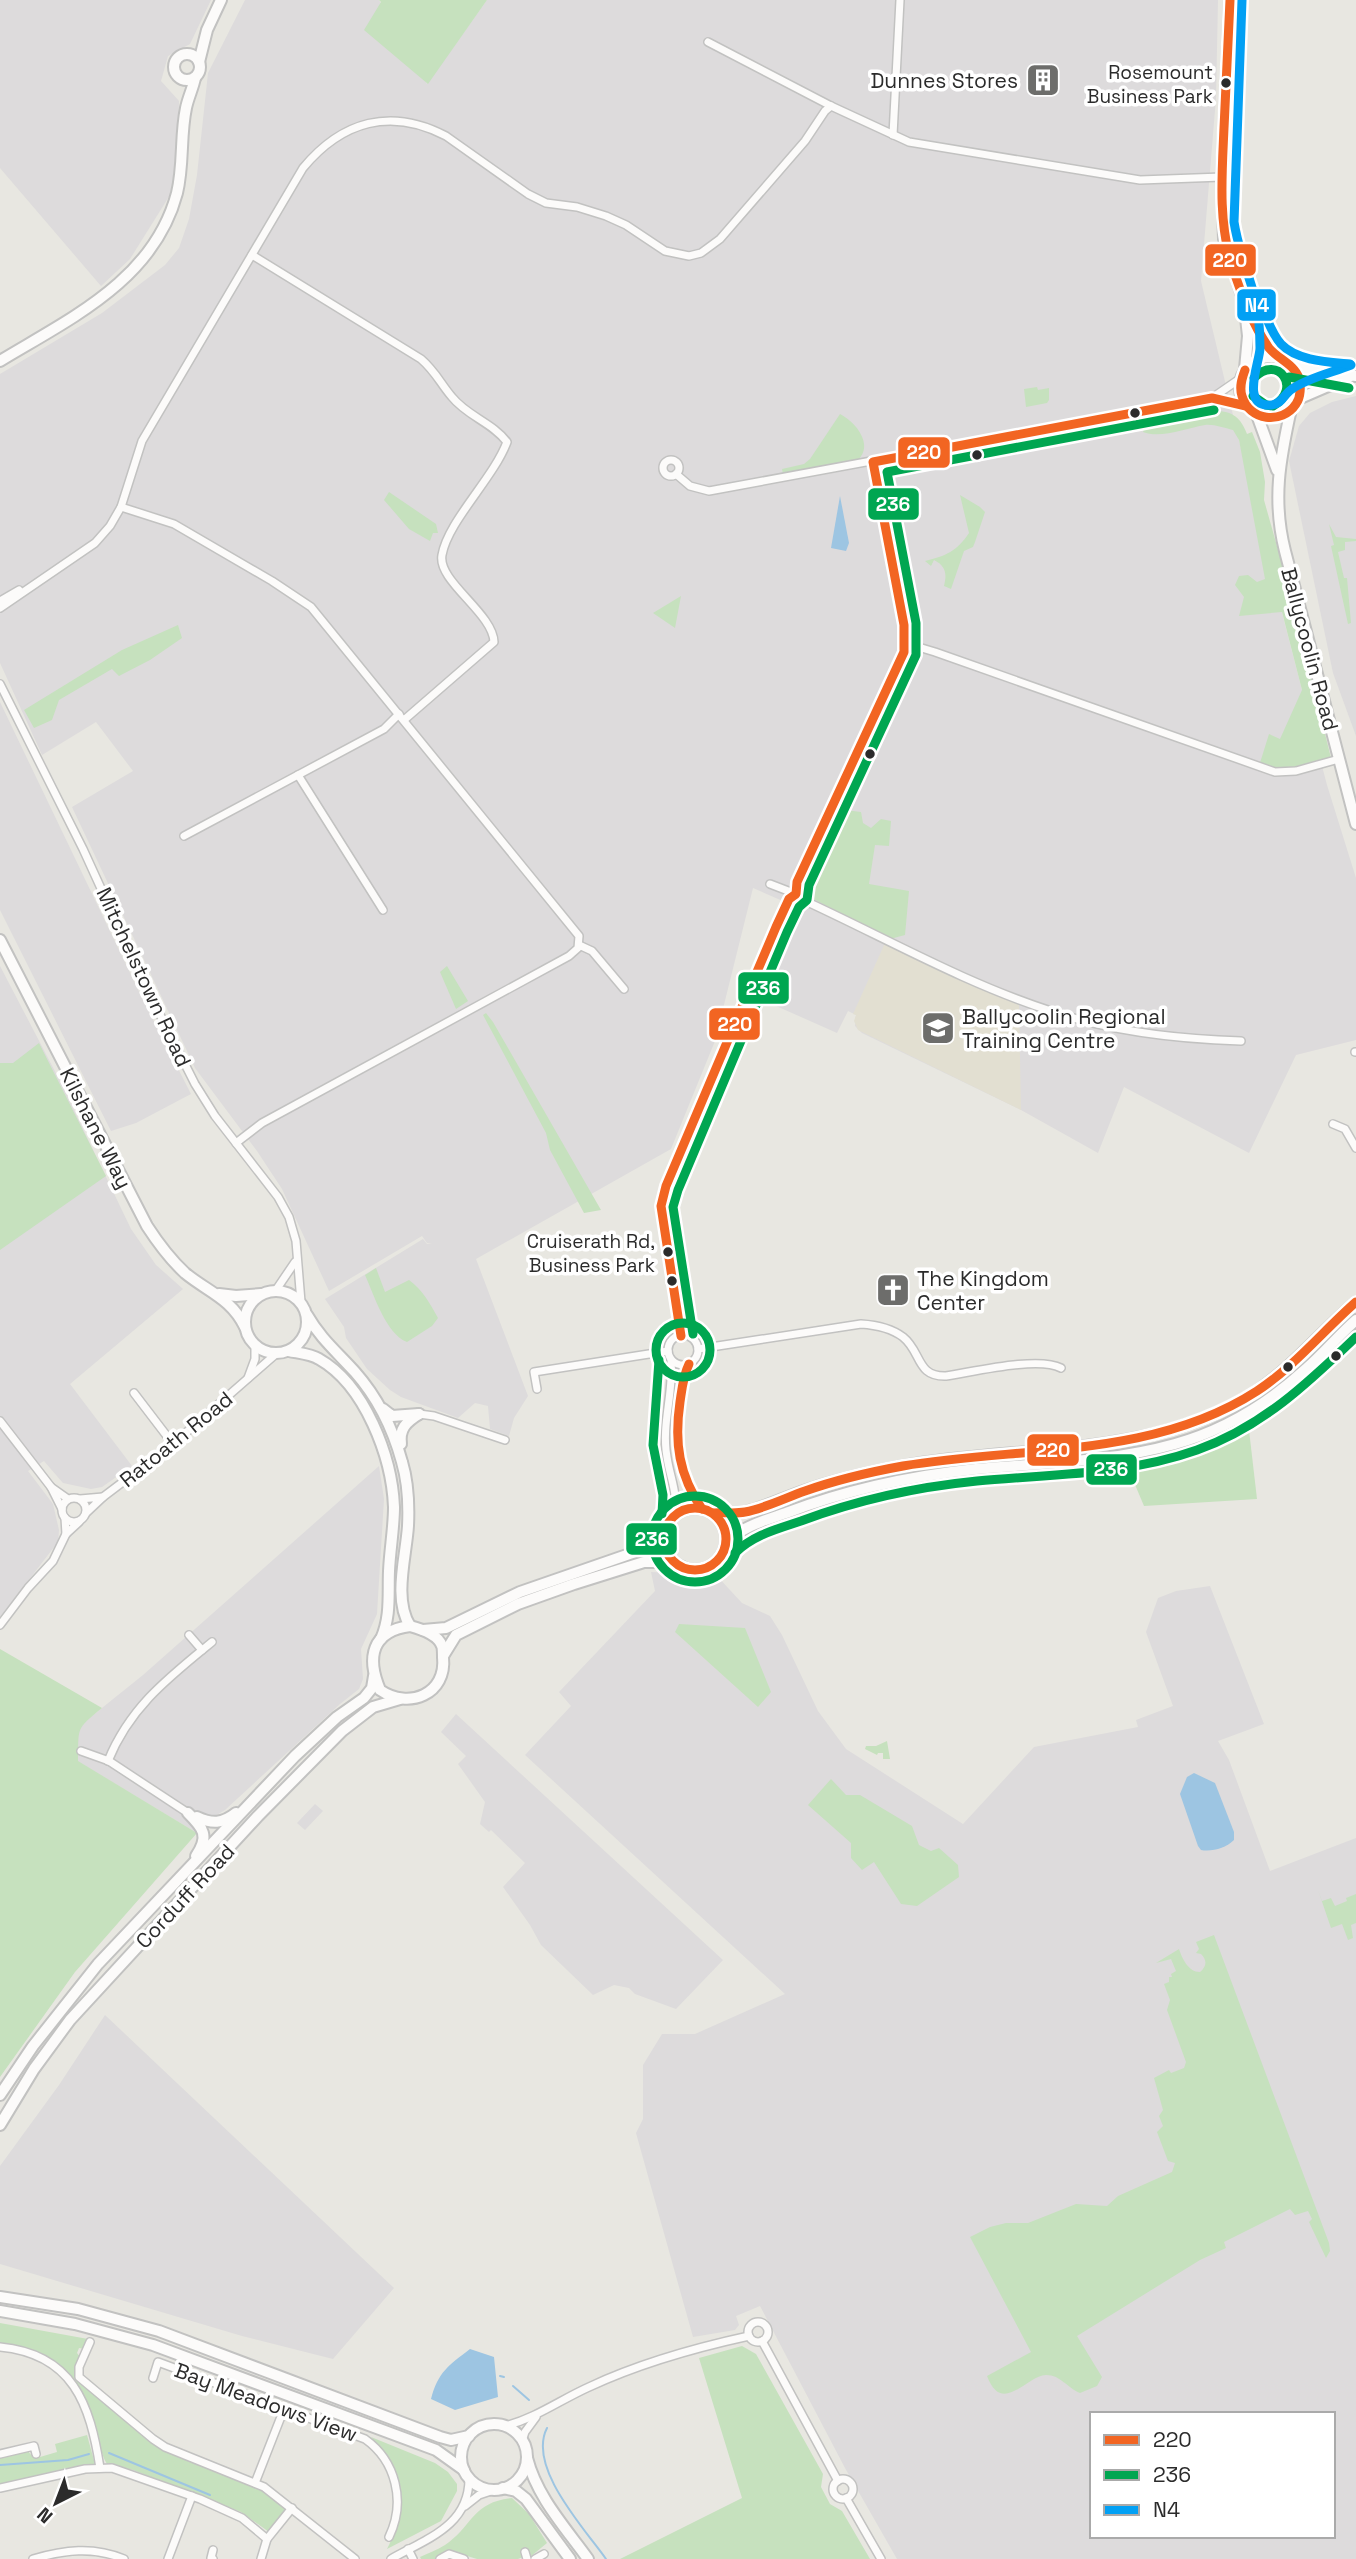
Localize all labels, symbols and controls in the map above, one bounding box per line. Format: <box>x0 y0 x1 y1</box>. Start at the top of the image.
place label: Rosemount Business Park <box>1087 60 1213 109</box>
building icon: Dunnes Stores <box>1024 61 1062 99</box>
place label: Dunnes Stores <box>870 67 1018 94</box>
marker: Rosemount Business Park <box>1219 76 1233 90</box>
line badge: 220 <box>1204 243 1257 277</box>
text: 220 <box>1213 248 1247 273</box>
line badge: N4 <box>1236 288 1277 322</box>
text: N4 <box>1245 293 1269 318</box>
unlabelled marker <box>1128 406 1142 420</box>
line badge: 220 <box>897 436 951 469</box>
text: 220 <box>907 440 941 465</box>
unlabelled marker <box>970 448 984 462</box>
line badge: 236 <box>867 487 920 521</box>
text: 236 <box>876 492 910 517</box>
street label: Ballycoolin Road <box>1275 565 1345 733</box>
unlabelled marker <box>863 747 877 761</box>
street label: Mitchelstown Road <box>91 883 197 1071</box>
line badge: 236 <box>737 971 790 1005</box>
text: 236 <box>746 976 780 1001</box>
place label: Ballycoolin Regional Training Centre <box>962 1003 1166 1054</box>
line badge: 220 <box>708 1007 761 1041</box>
school or university icon: Ballycoolin Regional Training Centre <box>919 1009 957 1047</box>
text: 220 <box>718 1012 752 1037</box>
street label: Kilshane Way <box>54 1063 138 1193</box>
place label: Cruiserath Rd, Business Park <box>527 1229 655 1278</box>
marker: Cruiserath Rd, Business Park <box>661 1245 675 1259</box>
place label: The Kingdom Center <box>917 1265 1049 1316</box>
church icon: The Kingdom Center <box>874 1271 912 1309</box>
unlabelled marker <box>665 1274 679 1288</box>
unlabelled marker <box>1329 1349 1343 1363</box>
unlabelled marker <box>1281 1360 1295 1374</box>
street label: Ratoath Road <box>114 1385 238 1493</box>
line badge: 220 <box>1026 1433 1080 1467</box>
text: 220 <box>1036 1438 1070 1463</box>
line badge: 236 <box>1085 1453 1138 1486</box>
text: 236 <box>1094 1457 1128 1482</box>
line badge: 236 <box>625 1522 678 1556</box>
text: 236 <box>635 1527 669 1552</box>
street label: Corduff Road <box>130 1838 240 1954</box>
street label: Bay Meadows View <box>171 2356 361 2448</box>
legend <box>1090 2412 1335 2538</box>
text: 220 <box>1153 2426 1192 2453</box>
text: 236 <box>1153 2461 1191 2488</box>
north arrow <box>21 2468 91 2538</box>
text: N4 <box>1153 2496 1180 2523</box>
text: N <box>32 2502 58 2529</box>

